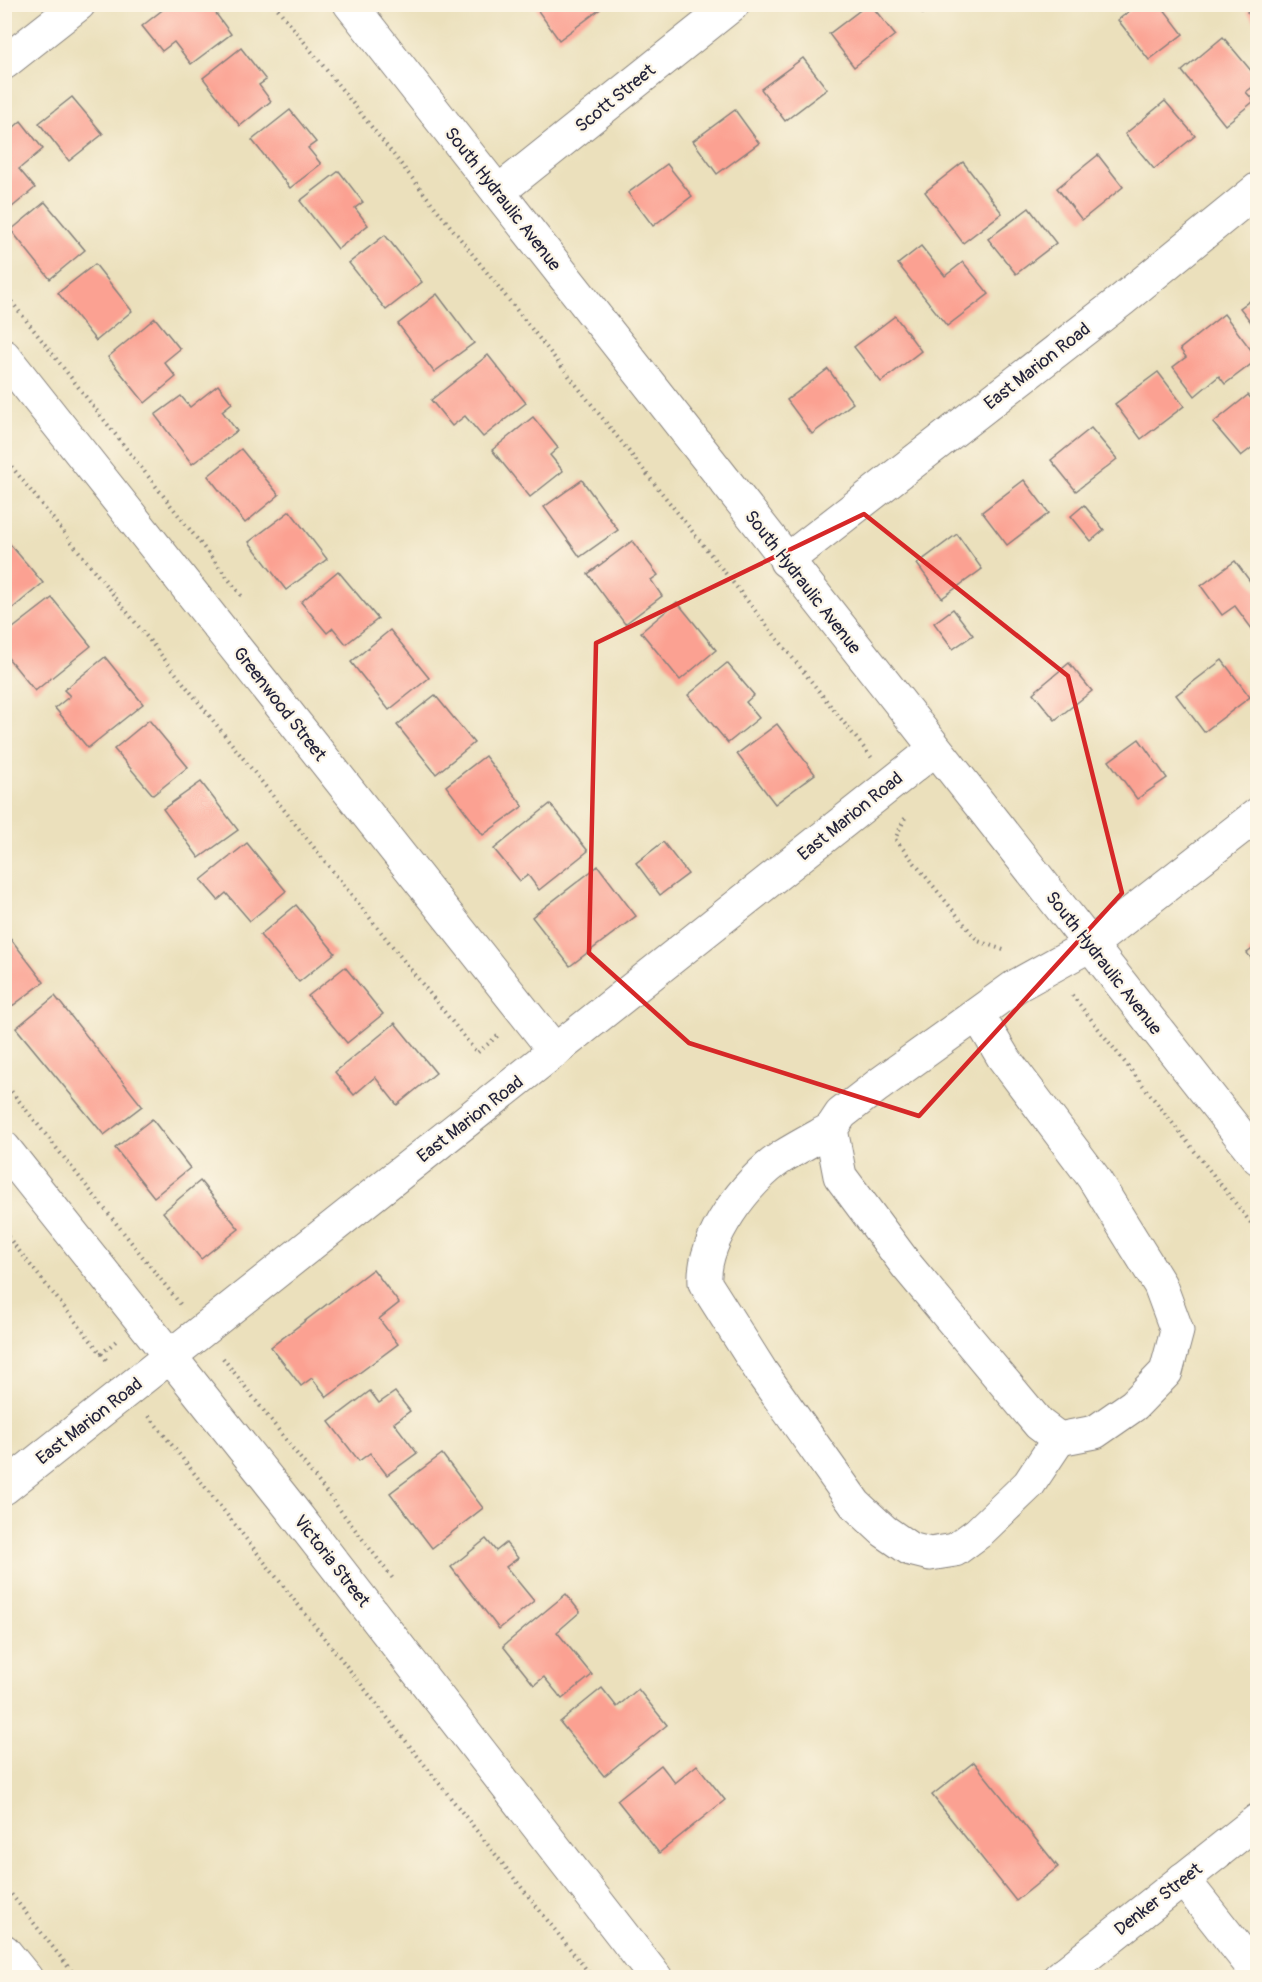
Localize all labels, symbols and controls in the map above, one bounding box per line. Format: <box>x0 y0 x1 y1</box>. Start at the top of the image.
street label: Scott Street <box>571 59 661 138</box>
street label: South Hydraulic Avenue <box>439 123 566 276</box>
street label: East Marion Road <box>979 318 1095 415</box>
street label: South Hydraulic Avenue <box>739 506 866 659</box>
street label: Greenwood Street <box>228 643 332 767</box>
street label: East Marion Road <box>793 767 908 866</box>
street label: South Hydraulic Avenue <box>1040 887 1167 1040</box>
street label: East Marion Road <box>412 1071 528 1168</box>
street label: East Marion Road <box>31 1373 147 1470</box>
street label: Victoria Street <box>288 1511 375 1613</box>
street label: Denker Street <box>1110 1857 1208 1941</box>

